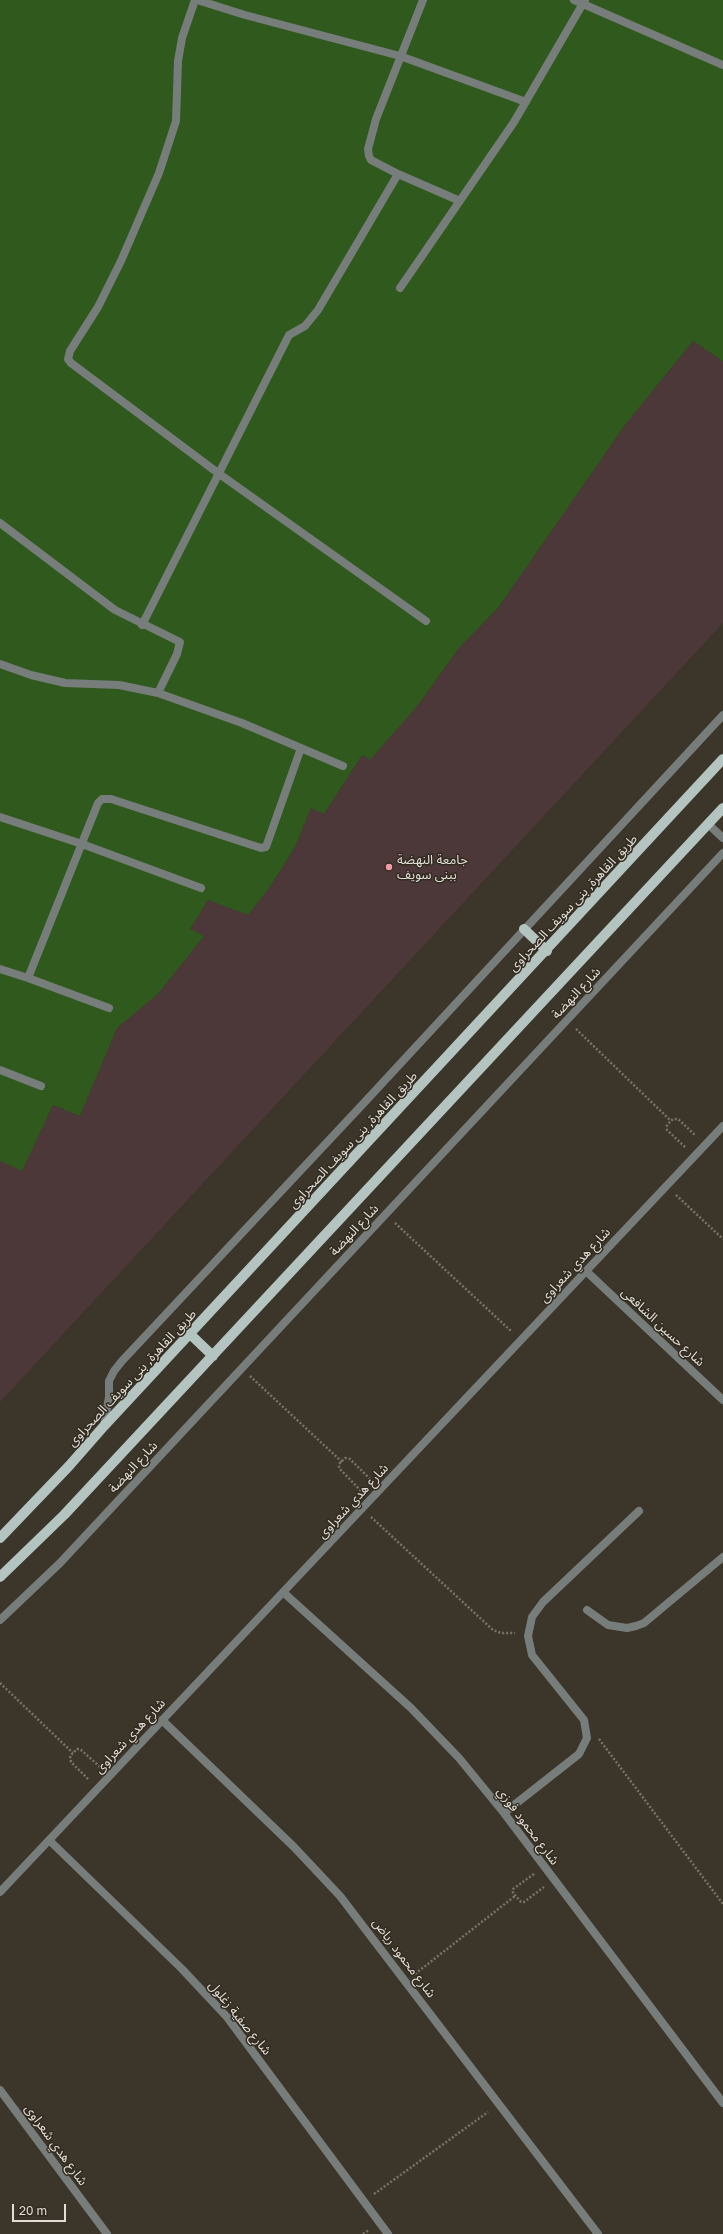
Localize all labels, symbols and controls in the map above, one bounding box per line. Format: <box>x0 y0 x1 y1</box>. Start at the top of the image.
street label: طريق القاهرة, بنى سويف الصحراوى <box>505 831 641 975</box>
place label: جامعة النهضة ببنى سويف <box>397 852 468 883</box>
marker: جامعة النهضة ببنى سويف <box>384 862 394 872</box>
street label: شارع النهضة <box>548 964 604 1022</box>
street label: طريق القاهرة, بنى سويف الصحراوى <box>285 1068 421 1212</box>
street label: شارع النهضة <box>326 1201 382 1259</box>
street label: شارع هدي شعراوى <box>536 1224 614 1306</box>
street label: شارع حسين الشافعى <box>618 1284 708 1370</box>
street label: طريق القاهرة, بنى سويف الصحراوى <box>64 1306 200 1450</box>
street label: شارع النهضة <box>105 1438 161 1496</box>
street label: شارع هدي شعراوى <box>314 1460 392 1542</box>
street label: شارع هدي شعراوى <box>91 1695 169 1777</box>
street label: شارع محمود فوزي <box>494 1784 562 1868</box>
street label: شارع محمود رياض <box>369 1915 439 2001</box>
street label: شارع صفية زغلول <box>205 1978 275 2058</box>
street label: شارع هدي شعراوى <box>21 2101 91 2189</box>
scale bar <box>14 2196 68 2222</box>
text: 20 m <box>19 2203 47 2218</box>

